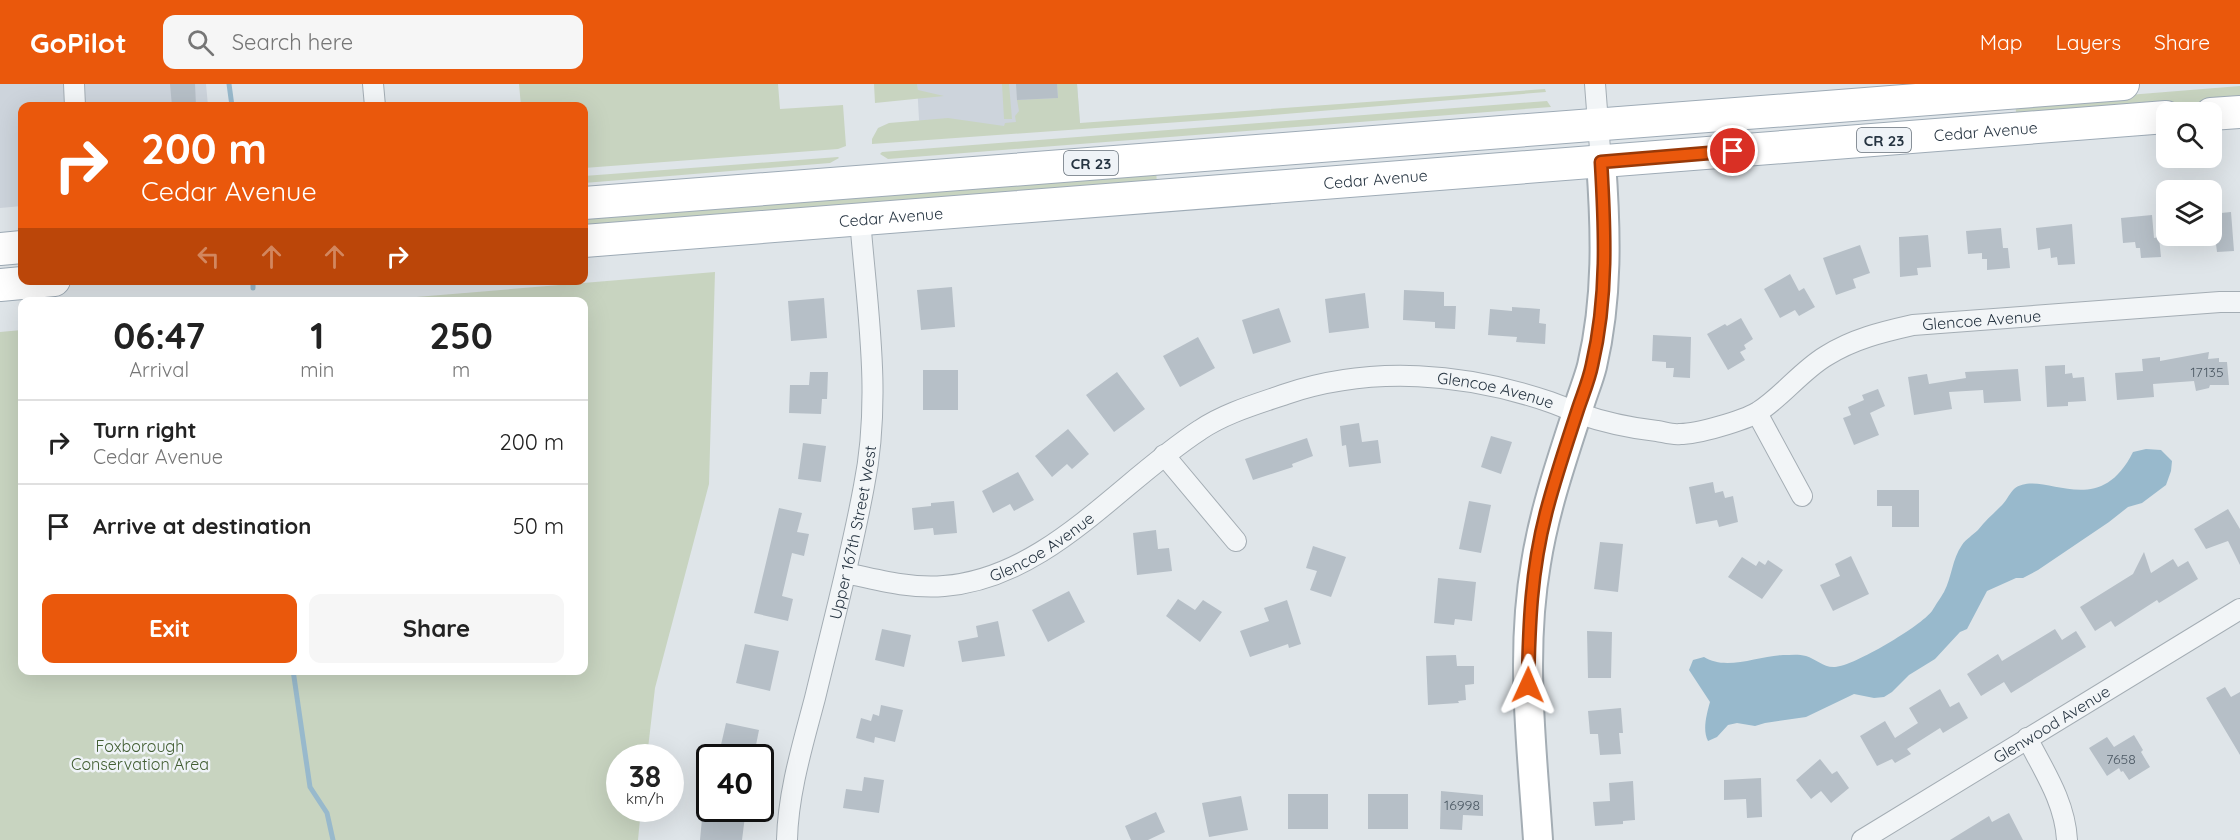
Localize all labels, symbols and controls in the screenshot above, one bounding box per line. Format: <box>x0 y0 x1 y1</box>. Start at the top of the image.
search box <box>163 15 583 69</box>
text: GoPilot <box>30 25 127 60</box>
icon: search <box>184 26 217 59</box>
text: Search here <box>232 28 353 56</box>
text: Map <box>1980 29 2023 55</box>
text: Layers <box>2056 29 2121 55</box>
text: Share <box>2154 29 2210 55</box>
map controls <box>2156 102 2222 246</box>
button: search <box>2156 102 2222 168</box>
street label: Cedar Avenue <box>1933 117 2038 145</box>
text: 200 m <box>141 122 267 175</box>
pin <box>1707 125 1758 176</box>
icon: right <box>42 126 120 204</box>
road number: CR 23 <box>1857 128 1911 152</box>
icon: arrive <box>1716 134 1749 167</box>
road number: CR 23 <box>1064 151 1118 175</box>
street label: Cedar Avenue <box>1323 165 1428 193</box>
text: Cedar Avenue <box>141 174 317 208</box>
button: layers <box>2156 180 2222 246</box>
street label: Cedar Avenue <box>838 203 944 231</box>
icon: left <box>192 240 225 273</box>
icon: ahead <box>255 240 288 273</box>
icon: ahead <box>318 240 351 273</box>
icon: right <box>381 240 414 273</box>
street label: Glencoe Avenue <box>1922 305 2042 334</box>
text: 06:47 <box>113 313 205 358</box>
text: 1 <box>310 313 324 358</box>
text: 250 <box>429 313 493 358</box>
text: Arrival <box>129 357 189 382</box>
text: min <box>300 357 334 382</box>
text: m <box>452 357 470 382</box>
house number: 17135 <box>2190 363 2224 381</box>
street label: Glencoe Avenue <box>1436 368 1557 413</box>
text: Turn right <box>93 416 197 444</box>
icon: right <box>42 426 75 459</box>
text: 200 m <box>500 428 564 456</box>
text: Cedar Avenue <box>93 444 223 469</box>
street label: Upper 167th Street West <box>825 444 880 621</box>
street label: Glencoe Avenue <box>987 508 1098 586</box>
icon: arrive <box>42 510 75 543</box>
text: Arrive at destination <box>93 512 311 540</box>
text: 50 m <box>513 512 564 540</box>
button: Exit <box>42 594 297 663</box>
button: Share <box>309 594 564 663</box>
position arrow <box>1496 653 1560 717</box>
street label: Glenwood Avenue <box>1989 681 2113 767</box>
park label: Foxborough Conservation Area <box>71 736 209 774</box>
speed limit sign: 40 <box>696 744 774 822</box>
house number: 7658 <box>2106 750 2136 768</box>
text: 38 <box>629 757 661 795</box>
text: km/h <box>626 789 664 808</box>
house number: 16998 <box>1444 796 1480 814</box>

